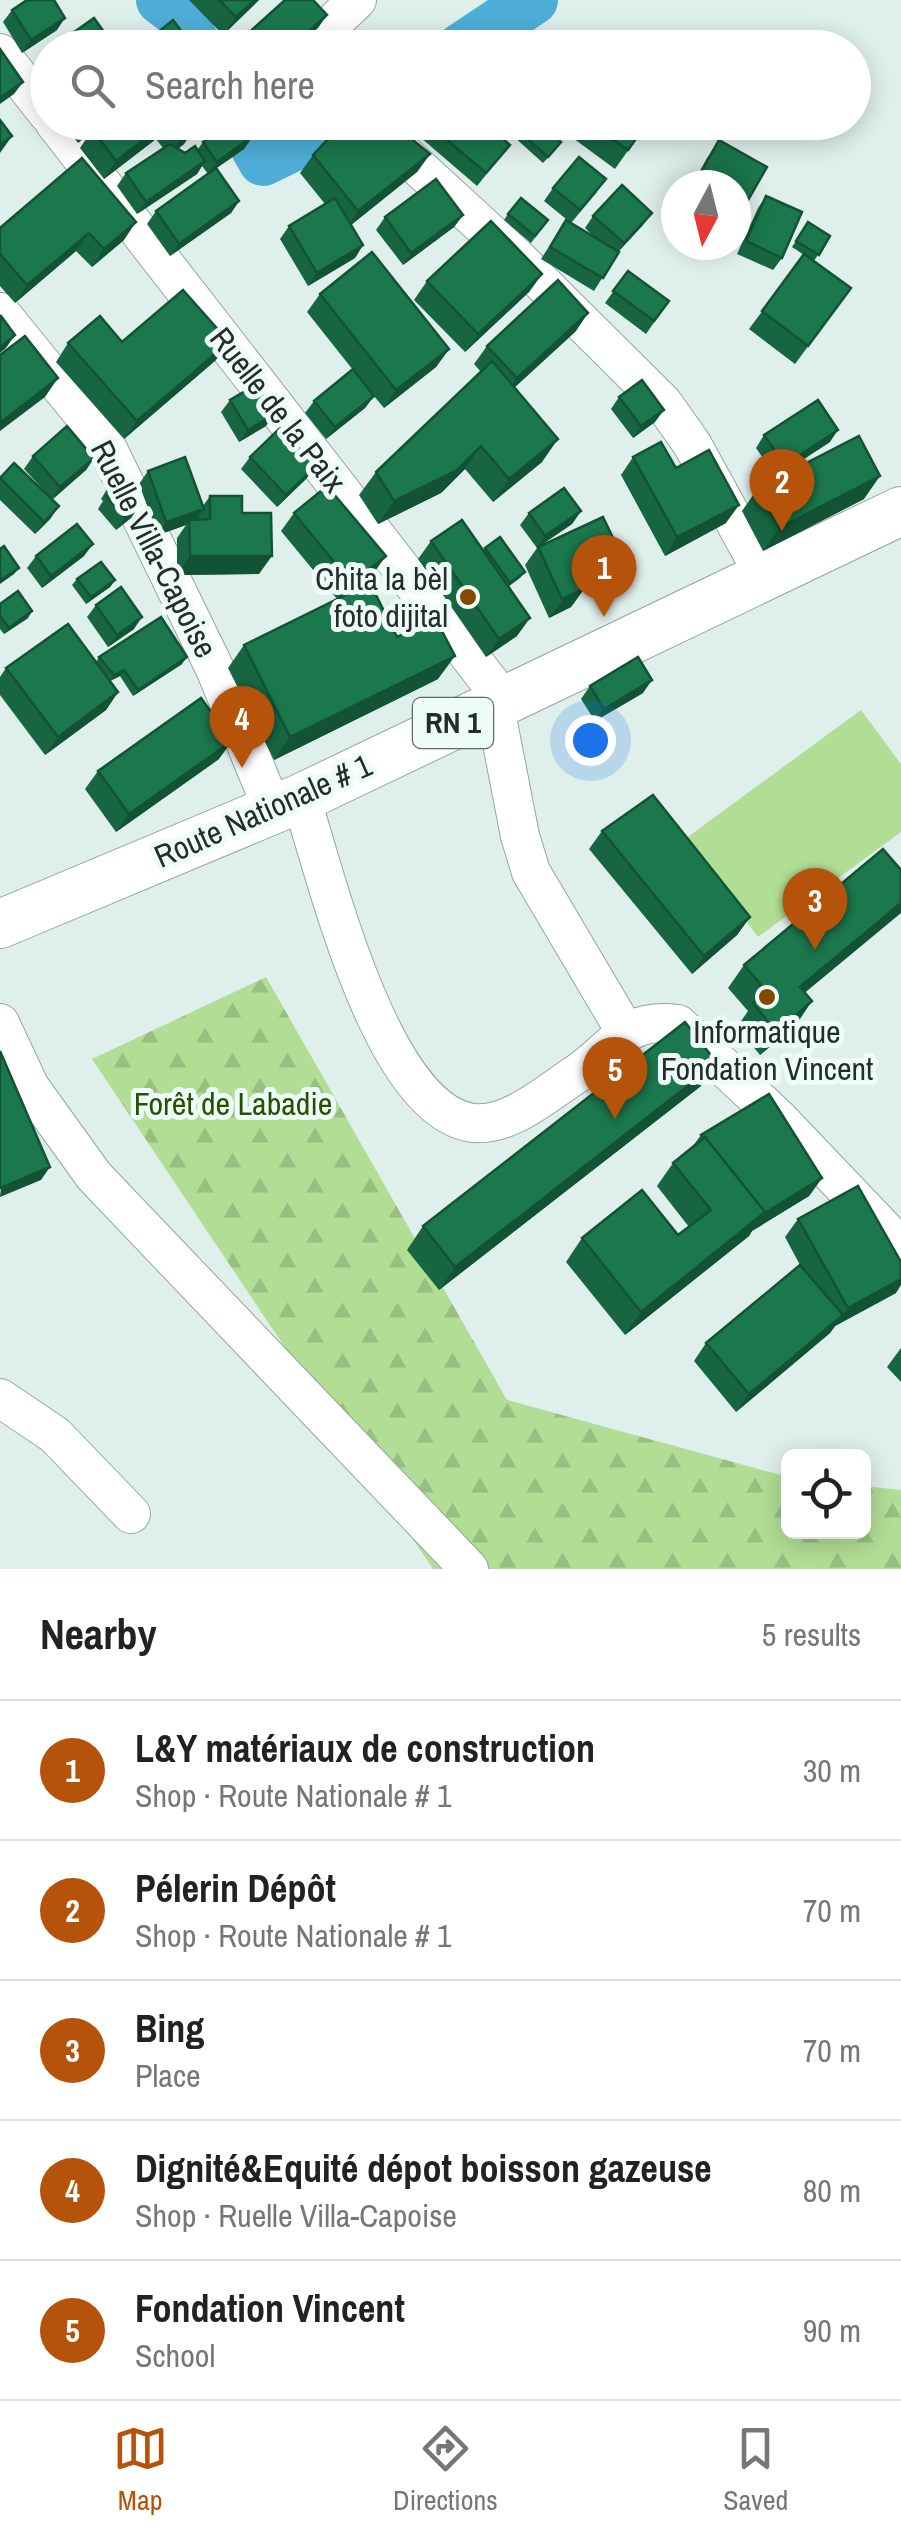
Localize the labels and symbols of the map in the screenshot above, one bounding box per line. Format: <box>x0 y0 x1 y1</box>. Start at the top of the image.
north arrow <box>661 170 751 260</box>
street label: Ruelle de la Paix <box>200 318 356 501</box>
street label: Ruelle Villa-Capoise <box>81 433 228 665</box>
pin: 2 <box>750 448 814 531</box>
pin: 1 <box>572 534 636 617</box>
place label: Chita la bèl foto dijital <box>315 557 448 637</box>
marker: Chita la bèl foto dijital <box>457 586 479 608</box>
pin: 4 <box>210 686 274 768</box>
road number: RN 1 <box>413 698 493 748</box>
your location <box>565 715 616 766</box>
street label: Route Nationale # 1 <box>147 743 379 878</box>
pin: 3 <box>782 868 848 950</box>
marker: Informatique Fondation Vincent <box>756 986 778 1008</box>
place label: Informatique Fondation Vincent <box>661 1010 873 1090</box>
pin: 5 <box>582 1036 648 1119</box>
park label: Forêt de Labadie <box>134 1082 332 1125</box>

